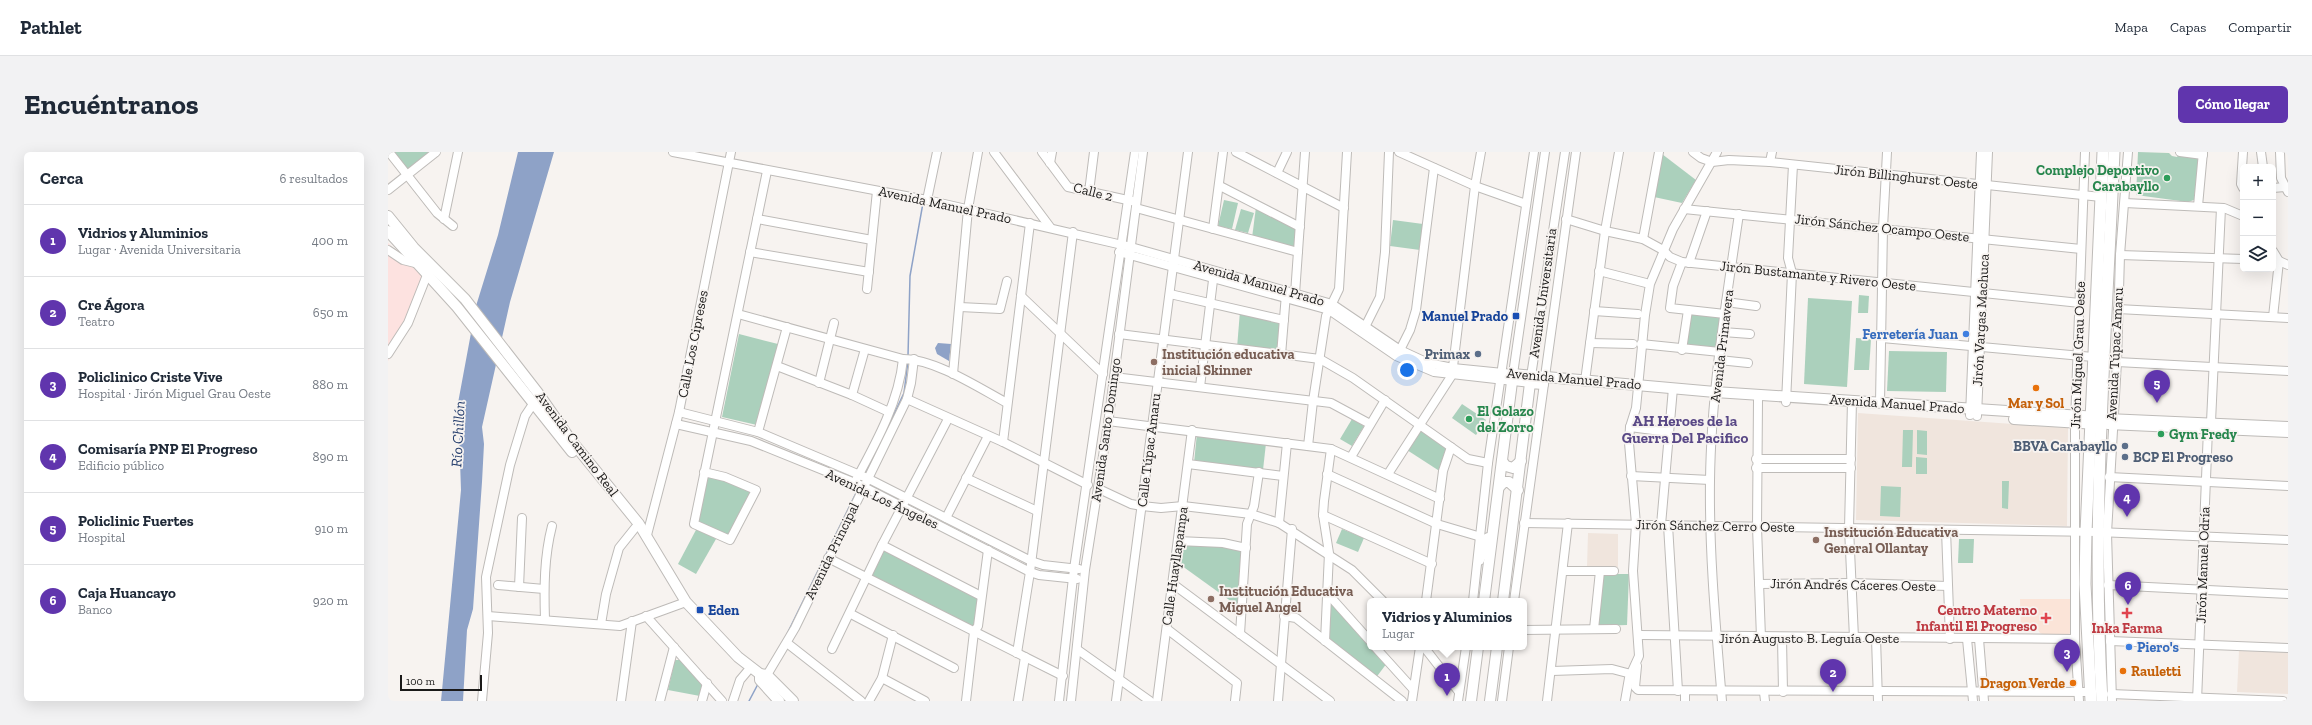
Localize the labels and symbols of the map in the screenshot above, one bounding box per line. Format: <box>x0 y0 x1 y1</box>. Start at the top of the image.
street label: Jirón Billinghurst Oeste <box>1833 161 1979 193</box>
place label: Complejo Deportivo Carabayllo <box>2036 162 2160 195</box>
marker: Complejo Deportivo Carabayllo <box>2162 173 2172 183</box>
street label: Calle 2 <box>1071 179 1115 205</box>
street label: Avenida Manuel Prado <box>877 183 1013 227</box>
street label: Jirón Sánchez Ocampo Oeste <box>1794 210 1971 246</box>
street label: Avenida Universitaria <box>1525 227 1561 359</box>
street label: Jirón Vargas Machuca <box>1969 253 1993 387</box>
street label: Avenida Manuel Prado <box>1192 256 1326 310</box>
street label: Jirón Bustamante y Rivero Oeste <box>1719 257 1917 295</box>
street label: Jirón Miguel Grau Oeste <box>2067 281 2089 429</box>
street label: Avenida Túpac Amaru <box>2103 287 2127 421</box>
street label: Avenida Primavera <box>1707 288 1737 404</box>
street label: Calle Los Cipreses <box>674 289 712 399</box>
place label: Manuel Prado <box>1422 308 1509 325</box>
marker: Manuel Prado <box>1511 311 1521 321</box>
place label: Ferretería Juan <box>1862 326 1959 343</box>
marker: Ferretería Juan <box>1961 329 1971 339</box>
place label: Institución educativa inicial Skinner <box>1162 346 1295 379</box>
place label: Primax <box>1424 346 1470 363</box>
marker: Primax <box>1473 349 1483 359</box>
street label: Avenida Santo Domingo <box>1087 357 1125 503</box>
marker: Institución educativa inicial Skinner <box>1149 357 1159 367</box>
your location <box>1397 360 1417 380</box>
street label: Avenida Manuel Prado <box>1506 365 1642 393</box>
pin: 5 <box>2144 370 2170 403</box>
marker: Mar y Sol <box>2031 383 2041 393</box>
street label: Avenida Camino Real <box>532 388 622 500</box>
street label: Avenida Manuel Prado <box>1829 391 1965 417</box>
street label: Calle Túpac Amaru <box>1134 392 1164 508</box>
place label: Mar y Sol <box>2008 395 2064 412</box>
water label: Río Chillón <box>447 400 469 468</box>
place label: El Golazo del Zorro <box>1477 403 1535 436</box>
district label: AH Heroes de la Guerra Del Pacifico <box>1622 412 1748 447</box>
marker: El Golazo del Zorro <box>1464 414 1474 424</box>
place label: Gym Fredy <box>2169 426 2238 443</box>
marker: Gym Fredy <box>2156 429 2166 439</box>
place label: BBVA Carabayllo <box>2013 438 2118 455</box>
marker: BBVA Carabayllo <box>2120 441 2130 451</box>
place label: BCP El Progreso <box>2133 449 2234 466</box>
marker: BCP El Progreso <box>2120 452 2130 462</box>
street label: Avenida Los Ángeles <box>823 465 941 533</box>
pin: 4 <box>2114 484 2140 517</box>
street label: Avenida Principal <box>801 499 863 602</box>
street label: Calle Huayllapampa <box>1158 505 1192 627</box>
street label: Jirón Manuel Odría <box>2192 506 2214 624</box>
street label: Jirón Sánchez Cerro Oeste <box>1635 516 1795 536</box>
place label: Institución Educativa General Ollantay <box>1824 524 1958 557</box>
marker: Institución Educativa General Ollantay <box>1811 535 1821 545</box>
pin: 6 <box>2115 572 2141 605</box>
street label: Jirón Andrés Cáceres Oeste <box>1770 575 1936 595</box>
place label: Institución Educativa Miguel Angel <box>1219 583 1353 616</box>
marker: Institución Educativa Miguel Angel <box>1206 594 1216 604</box>
place label: Eden <box>708 602 740 619</box>
place label: Centro Materno Infantil El Progreso <box>1916 602 2038 635</box>
marker: Eden <box>695 605 705 615</box>
marker: Inka Farma <box>2122 608 2132 618</box>
marker: Centro Materno Infantil El Progreso <box>2040 612 2052 624</box>
place label: Inka Farma <box>2092 620 2162 637</box>
street label: Jirón Augusto B. Leguía Oeste <box>1719 630 1900 647</box>
pin: 3 <box>2054 639 2080 672</box>
place label: Piero's <box>2137 639 2180 656</box>
marker: Piero's <box>2124 642 2134 652</box>
pin: 2 <box>1820 659 1846 692</box>
pin: 1 <box>1434 663 1460 696</box>
place label: Rauletti <box>2131 663 2181 680</box>
marker: Rauletti <box>2118 666 2128 676</box>
scale bar <box>400 673 482 692</box>
place label: Dragon Verde <box>1980 675 2065 692</box>
marker: Dragon Verde <box>2068 678 2078 688</box>

